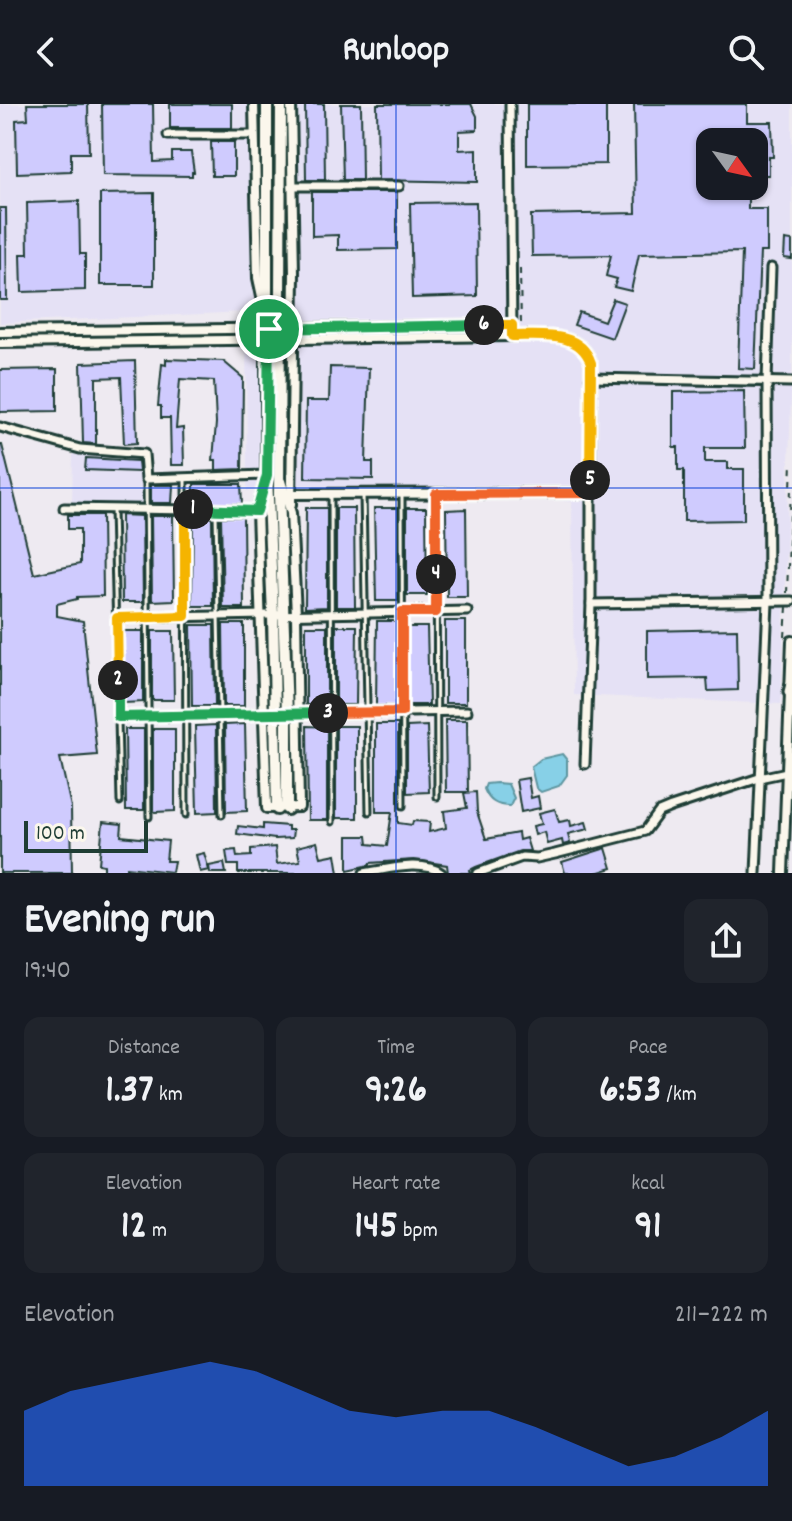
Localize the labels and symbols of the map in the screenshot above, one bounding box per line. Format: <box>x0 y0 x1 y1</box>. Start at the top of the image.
north arrow <box>696 128 768 200</box>
pin <box>235 295 303 363</box>
pin: 6 <box>464 305 504 345</box>
pin: 5 <box>570 460 610 500</box>
pin: 1 <box>173 489 213 529</box>
pin: 4 <box>416 554 456 594</box>
pin: 2 <box>98 660 138 700</box>
pin: 3 <box>308 693 348 733</box>
scale bar <box>24 817 148 853</box>

